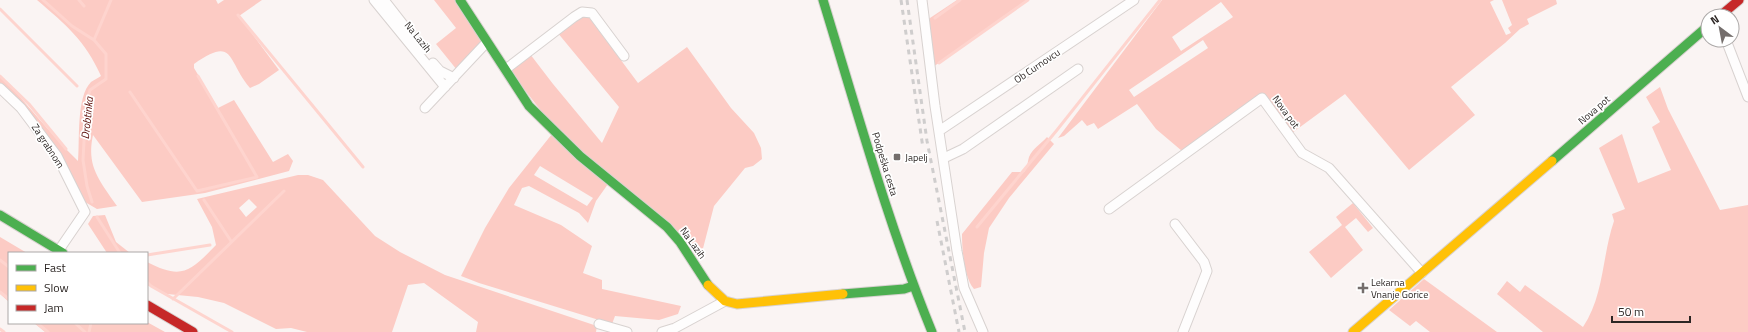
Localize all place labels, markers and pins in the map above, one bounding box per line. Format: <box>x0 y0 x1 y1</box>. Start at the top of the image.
place label: Japelj <box>905 150 928 165</box>
marker: Japelj <box>892 152 902 162</box>
place label: Lekarna Vnanje Gorice <box>1371 275 1428 302</box>
marker: Lekarna Vnanje Gorice <box>1358 283 1368 293</box>

